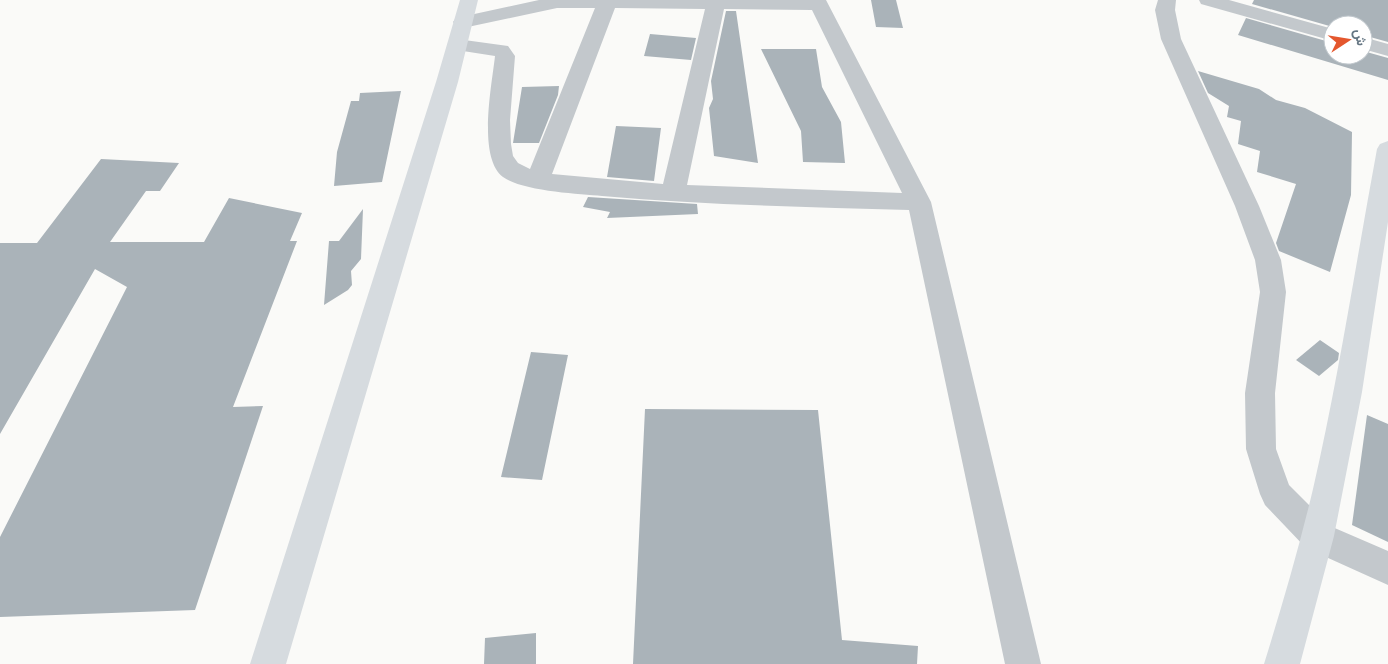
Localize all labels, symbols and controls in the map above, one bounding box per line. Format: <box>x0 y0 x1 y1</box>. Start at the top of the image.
north arrow <box>1323 15 1373 65</box>
text: ش <box>1350 27 1370 48</box>

